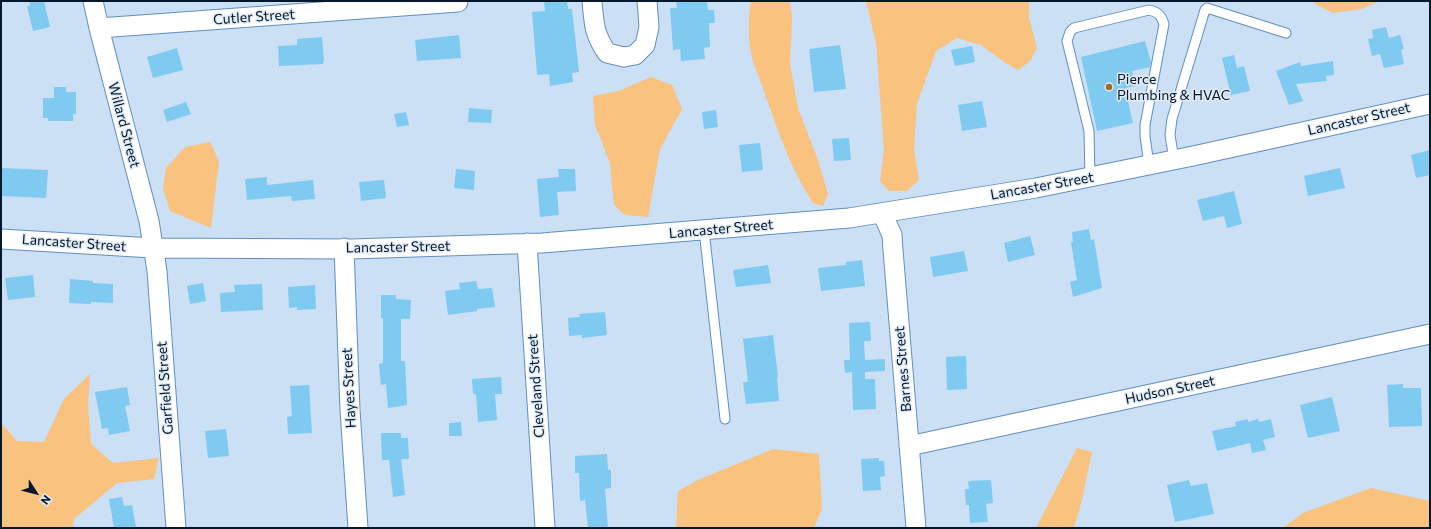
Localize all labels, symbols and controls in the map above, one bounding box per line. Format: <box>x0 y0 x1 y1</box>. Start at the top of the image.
street label: Cutler Street <box>213 6 295 28</box>
place label: Pierce Plumbing & HVAC <box>1117 71 1230 104</box>
street label: Willard Street <box>104 80 144 170</box>
marker: Pierce Plumbing & HVAC <box>1104 82 1114 92</box>
street label: Lancaster Street <box>1306 99 1412 139</box>
street label: Lancaster Street <box>989 169 1095 203</box>
street label: Lancaster Street <box>668 216 774 242</box>
street label: Lancaster Street <box>21 231 127 255</box>
street label: Lancaster Street <box>345 238 451 256</box>
street label: Barnes Street <box>891 325 915 413</box>
street label: Cleveland Street <box>524 334 548 438</box>
street label: Garfield Street <box>153 341 177 435</box>
street label: Hayes Street <box>339 347 359 429</box>
street label: Hudson Street <box>1124 372 1216 408</box>
north arrow <box>16 473 56 513</box>
text: N <box>38 493 54 508</box>

